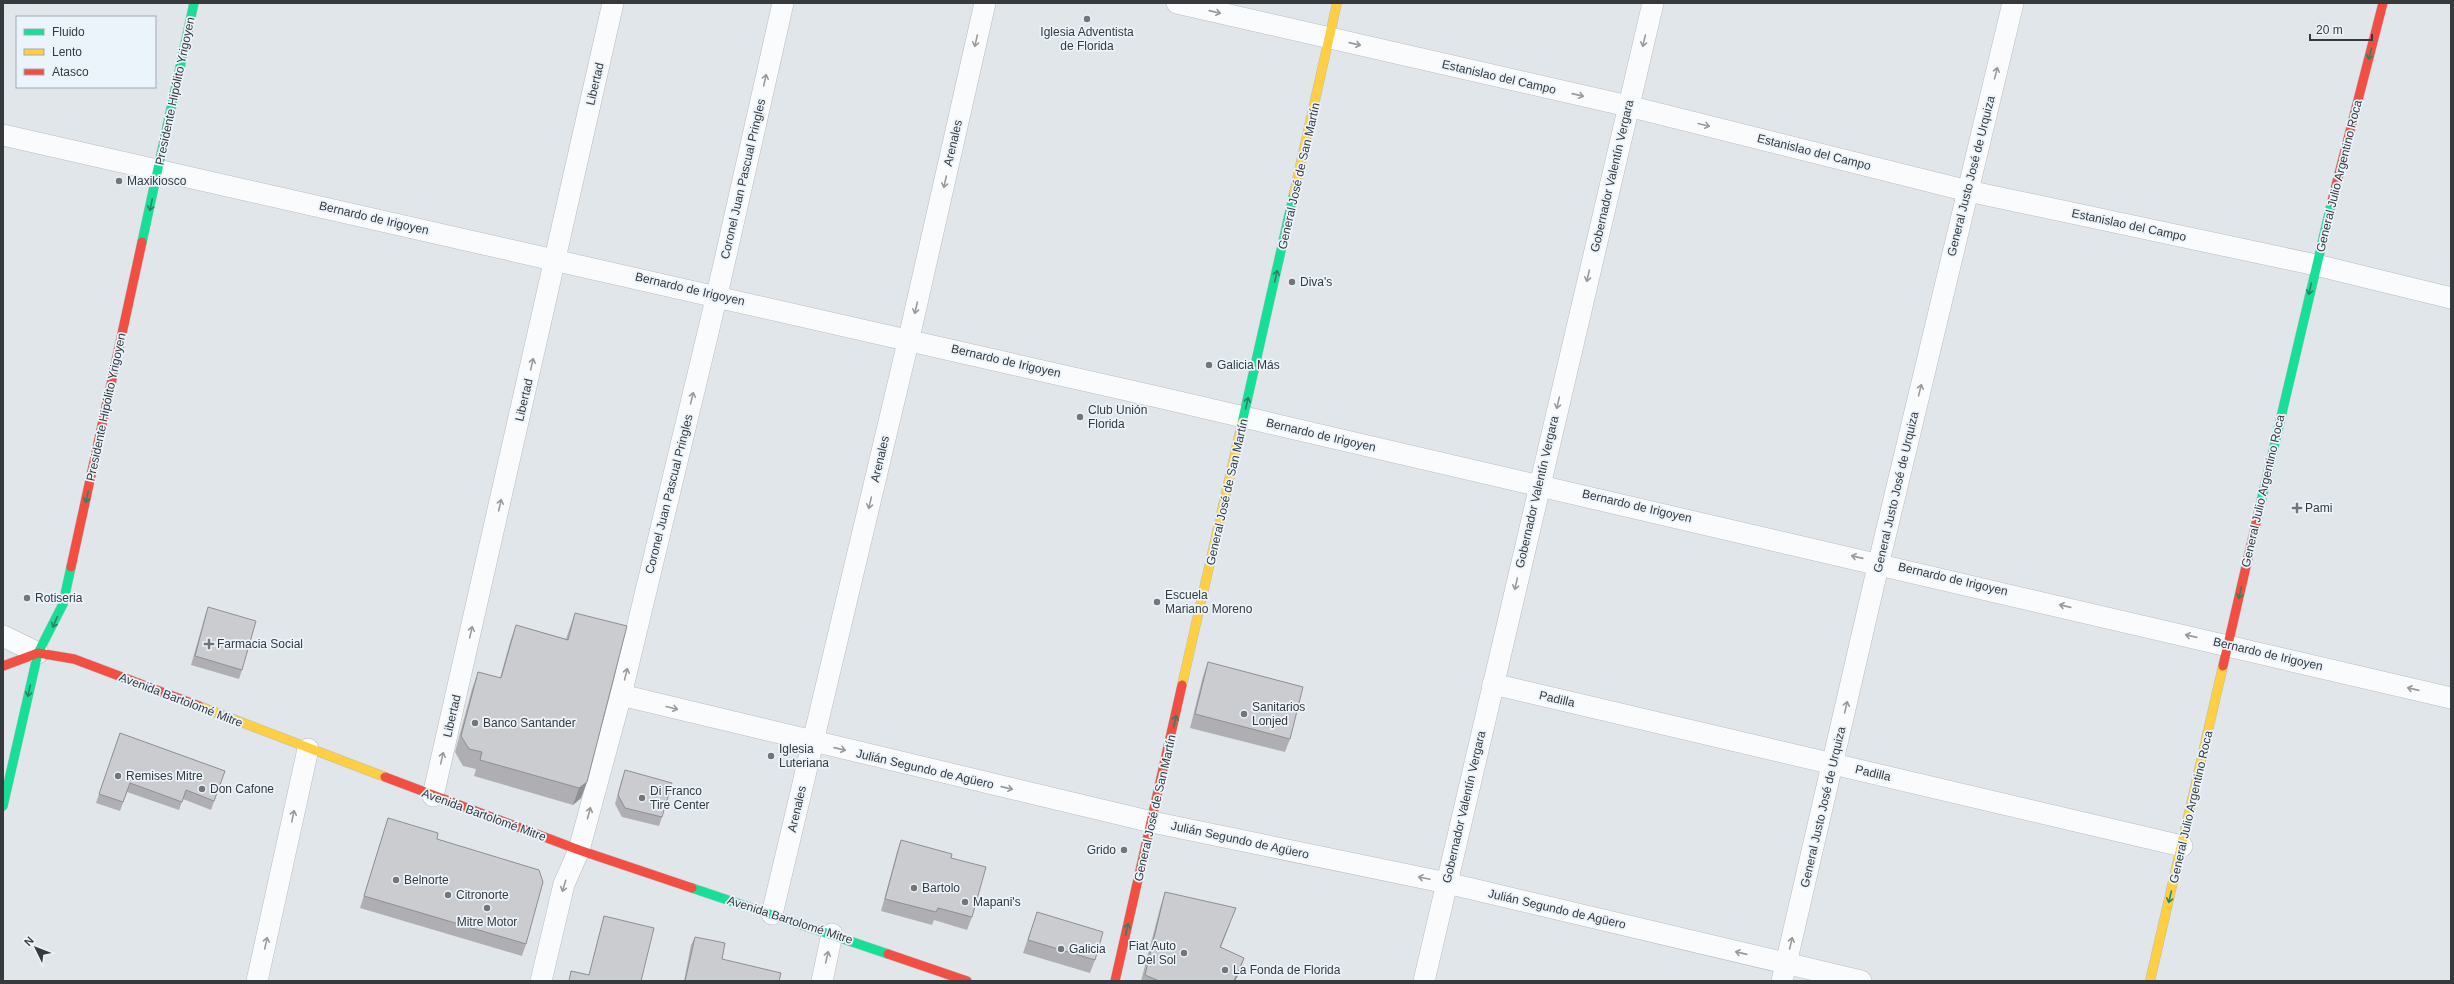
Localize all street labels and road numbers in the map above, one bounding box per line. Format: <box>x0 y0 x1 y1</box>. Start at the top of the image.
street label: Presidente Hipólito Yrigoyen <box>152 16 198 166</box>
street label: Estanislao del Campo <box>1441 57 1558 97</box>
street label: Libertad <box>583 61 607 107</box>
street label: General Justo José de Urquiza <box>1944 94 1998 258</box>
street label: Coronel Juan Pascual Pringles <box>718 97 768 261</box>
street label: Gobernador Valentín Vergara <box>1588 98 1636 254</box>
street label: General Julio Argentino Roca <box>2313 98 2365 253</box>
street label: General José de San Martín <box>1275 101 1323 251</box>
street label: Arenales <box>941 118 965 168</box>
street label: Estanislao del Campo <box>1756 131 1873 173</box>
street label: Bernardo de Irigoyen <box>318 199 430 237</box>
street label: Estanislao del Campo <box>2070 206 2188 244</box>
street label: Bernardo de Irigoyen <box>634 270 746 308</box>
street label: Presidente Hipólito Yrigoyen <box>83 332 129 482</box>
street label: Bernardo de Irigoyen <box>950 342 1062 380</box>
street label: Libertad <box>512 377 536 423</box>
street label: General Justo José de Urquiza <box>1871 410 1921 574</box>
street label: Coronel Juan Pascual Pringles <box>642 413 696 575</box>
street label: General Julio Argentino Roca <box>2239 413 2287 569</box>
street label: Gobernador Valentín Vergara <box>1513 414 1561 570</box>
street label: Bernardo de Irigoyen <box>1265 416 1377 454</box>
street label: General José de San Martín <box>1203 417 1251 567</box>
street label: Arenales <box>868 434 892 484</box>
street label: Bernardo de Irigoyen <box>1581 487 1693 525</box>
street label: Bernardo de Irigoyen <box>1897 560 2009 598</box>
street label: Bernardo de Irigoyen <box>2212 635 2324 673</box>
street label: Avenida Bartolomé Mitre <box>117 670 245 730</box>
street label: Padilla <box>1538 688 1576 710</box>
street label: Libertad <box>440 693 464 739</box>
street label: General Justo José de Urquiza <box>1798 725 1848 889</box>
street label: Gobernador Valentín Vergara <box>1440 729 1488 885</box>
street label: General Julio Argentino Roca <box>2167 729 2215 885</box>
street label: General José de San Martín <box>1131 733 1179 883</box>
street label: Julián Segundo de Agüero <box>855 746 995 792</box>
street label: Padilla <box>1854 762 1892 784</box>
street label: Arenales <box>785 784 809 834</box>
street label: Avenida Bartolomé Mitre <box>420 786 548 844</box>
street label: Julián Segundo de Agüero <box>1170 819 1311 862</box>
street label: Julián Segundo de Agüero <box>1487 886 1627 932</box>
street label: Avenida Bartolomé Mitre <box>725 893 855 947</box>

